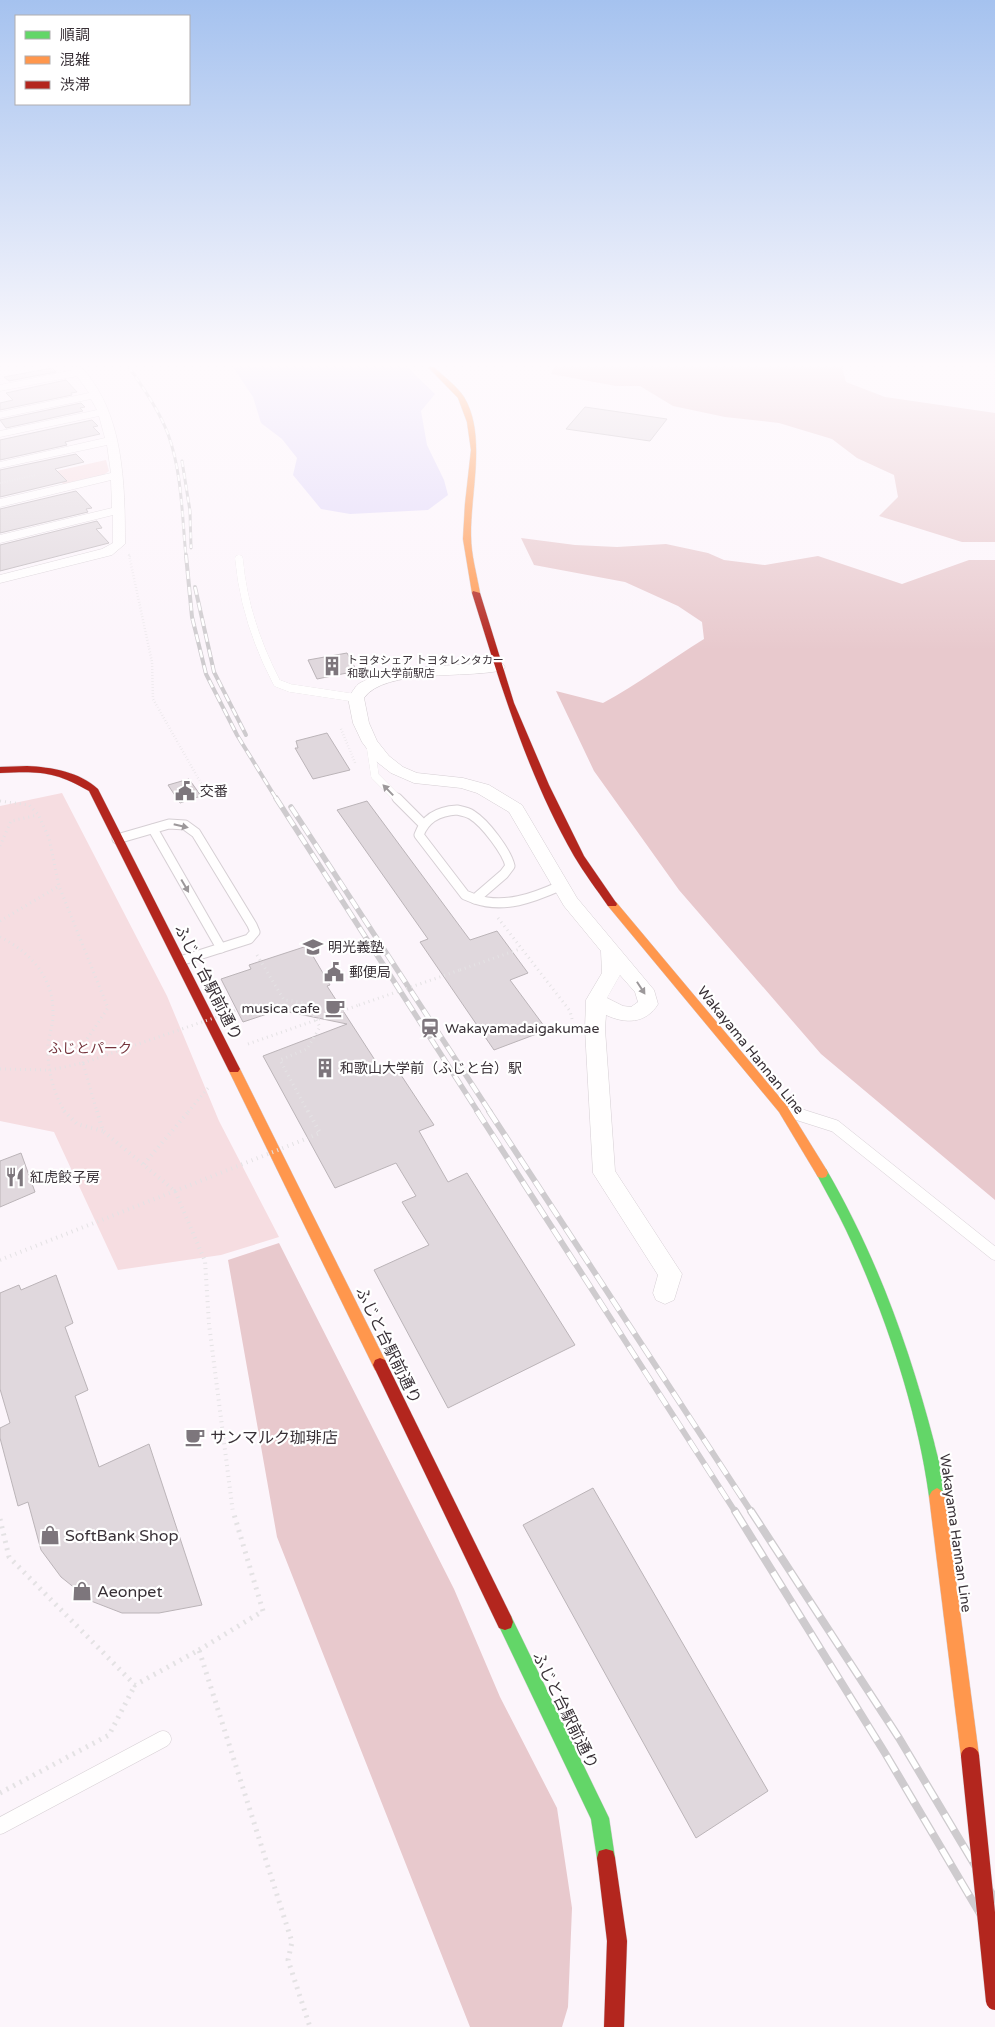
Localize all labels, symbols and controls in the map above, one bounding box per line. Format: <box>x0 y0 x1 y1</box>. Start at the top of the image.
legend <box>15 15 190 105</box>
text: 順調 <box>60 26 90 44</box>
text: 混雑 <box>60 51 90 69</box>
text: 渋滞 <box>60 76 90 94</box>
place label: トヨタシェア トヨタレンタカー 和歌山大学前駅店 <box>347 654 504 680</box>
building icon: トヨタシェア トヨタレンタカー 和歌山大学前駅店 <box>321 655 343 677</box>
public building icon: 交番 <box>174 780 196 802</box>
place label: 交番 <box>200 783 228 800</box>
one-way arrow <box>382 784 394 796</box>
one-way arrow <box>173 822 189 830</box>
one-way arrow <box>181 879 190 893</box>
street label: ふじと台駅前通り <box>170 921 246 1044</box>
school or university icon: 明光義塾 <box>302 936 324 958</box>
place label: 明光義塾 <box>328 939 384 956</box>
public building icon: 郵便局 <box>323 961 345 983</box>
place label: 郵便局 <box>349 964 391 981</box>
one-way arrow <box>636 981 646 995</box>
street label: Wakayama Hannan Line <box>694 983 808 1118</box>
cafe icon: musica cafe <box>324 997 346 1019</box>
place label: musica cafe <box>241 1000 320 1017</box>
station icon: Wakayamadaigakumae <box>419 1017 441 1039</box>
place label: Wakayamadaigakumae <box>445 1020 599 1037</box>
park label: ふじとパーク <box>48 1040 132 1057</box>
building icon: 和歌山大学前（ふじと台）駅 <box>314 1057 336 1079</box>
place label: 和歌山大学前（ふじと台）駅 <box>340 1060 522 1077</box>
restaurant icon: 紅虎餃子房 <box>4 1166 26 1188</box>
place label: 紅虎餃子房 <box>30 1169 100 1186</box>
street label: ふじと台駅前通り <box>351 1284 425 1407</box>
cafe icon: サンマルク珈琲店 <box>184 1426 206 1448</box>
place label: サンマルク珈琲店 <box>210 1428 338 1448</box>
street label: Wakayama Hannan Line <box>936 1453 975 1613</box>
shop icon: SoftBank Shop <box>39 1524 61 1546</box>
place label: SoftBank Shop <box>65 1526 179 1546</box>
shop icon: Aeonpet <box>71 1580 93 1602</box>
place label: Aeonpet <box>97 1582 163 1602</box>
street label: ふじと台駅前通り <box>528 1649 602 1772</box>

